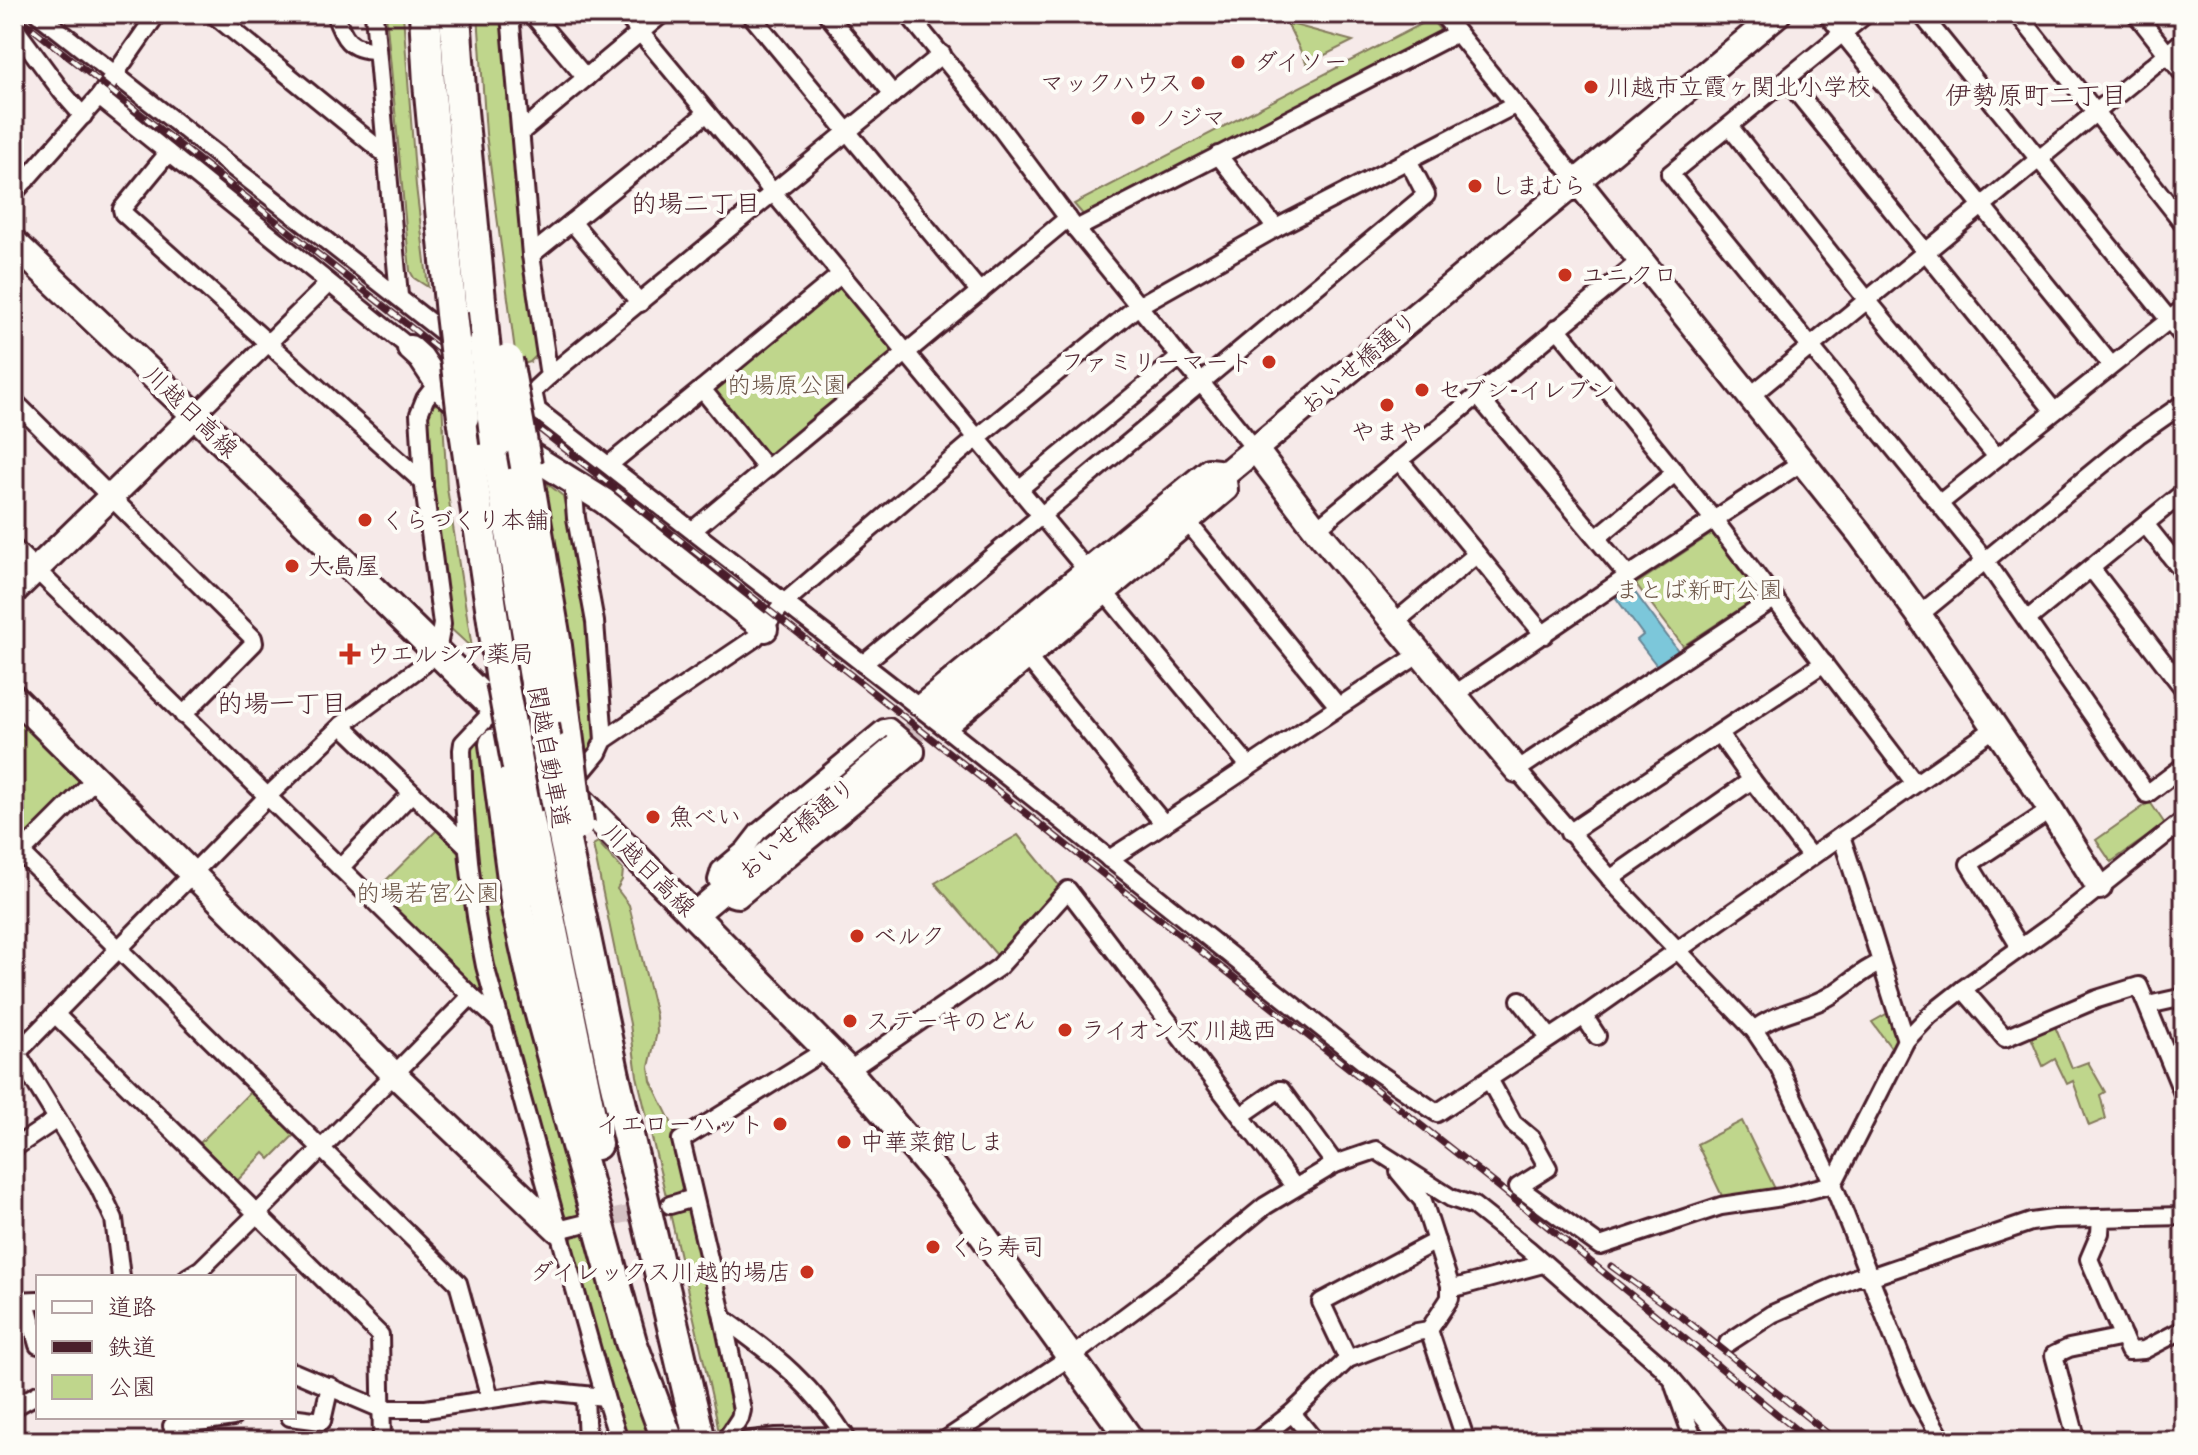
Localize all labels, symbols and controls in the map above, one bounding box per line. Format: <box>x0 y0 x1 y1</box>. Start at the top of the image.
place label: ダイソー <box>1254 48 1348 82</box>
marker: ダイソー <box>1229 53 1247 71</box>
place label: マックハウス <box>1040 69 1182 103</box>
place label: 川越市立霞ヶ関北小学校 <box>1607 73 1871 107</box>
marker: マックハウス <box>1189 74 1207 92</box>
marker: 川越市立霞ヶ関北小学校 <box>1582 78 1600 96</box>
district label: 伊勢原町二丁目 <box>1945 80 2127 117</box>
place label: ノジマ <box>1154 104 1226 138</box>
marker: ノジマ <box>1129 109 1147 127</box>
place label: しまむら <box>1491 172 1587 206</box>
marker: しまむら <box>1466 177 1484 195</box>
district label: 的場二丁目 <box>631 188 761 225</box>
place label: ユニクロ <box>1581 261 1677 295</box>
marker: ユニクロ <box>1556 266 1574 284</box>
street label: おいせ橋通り <box>1295 306 1427 425</box>
place label: ファミリーマート <box>1061 348 1253 382</box>
marker: ファミリーマート <box>1260 353 1278 371</box>
street label: 川越日高線 <box>134 360 244 468</box>
park label: 的場原公園 <box>727 371 847 405</box>
place label: セブン-イレブン <box>1438 376 1614 410</box>
marker: セブン-イレブン <box>1413 381 1431 399</box>
marker: やまや <box>1378 396 1396 414</box>
place label: やまや <box>1351 418 1423 452</box>
place label: くらづくり本舗 <box>381 506 549 540</box>
marker: くらづくり本舗 <box>356 511 374 529</box>
place label: 大島屋 <box>308 552 380 586</box>
marker: 大島屋 <box>283 557 301 575</box>
park label: まとば新町公園 <box>1615 576 1783 610</box>
place label: ウエルシア薬局 <box>366 640 534 674</box>
marker: ウエルシア薬局 <box>341 645 359 663</box>
street label: 関越自動車道 <box>517 684 575 831</box>
district label: 的場一丁目 <box>217 688 347 725</box>
street label: おいせ橋通り <box>733 772 865 891</box>
place label: 魚べい <box>669 803 741 837</box>
marker: 魚べい <box>644 808 662 826</box>
street label: 川越日高線 <box>592 818 701 927</box>
park label: 的場若宮公園 <box>356 879 500 913</box>
place label: ベルク <box>873 922 945 956</box>
marker: ベルク <box>848 927 866 945</box>
place label: ステーキのどん <box>866 1007 1036 1041</box>
marker: ステーキのどん <box>841 1012 859 1030</box>
place label: ライオンズ 川越西 <box>1081 1016 1277 1050</box>
marker: ライオンズ 川越西 <box>1056 1021 1074 1039</box>
place label: イエローハット <box>596 1110 764 1144</box>
marker: イエローハット <box>771 1115 789 1133</box>
place label: 中華菜館しま <box>860 1128 1004 1162</box>
marker: 中華菜館しま <box>835 1133 853 1151</box>
place label: くら寿司 <box>949 1233 1045 1267</box>
marker: くら寿司 <box>924 1238 942 1256</box>
place label: ダイレックス川越的場店 <box>530 1258 791 1292</box>
marker: ダイレックス川越的場店 <box>798 1263 816 1281</box>
legend <box>36 1275 296 1419</box>
text: 道路 <box>108 1293 156 1327</box>
text: 鉄道 <box>108 1333 156 1367</box>
text: 公園 <box>108 1373 156 1407</box>

